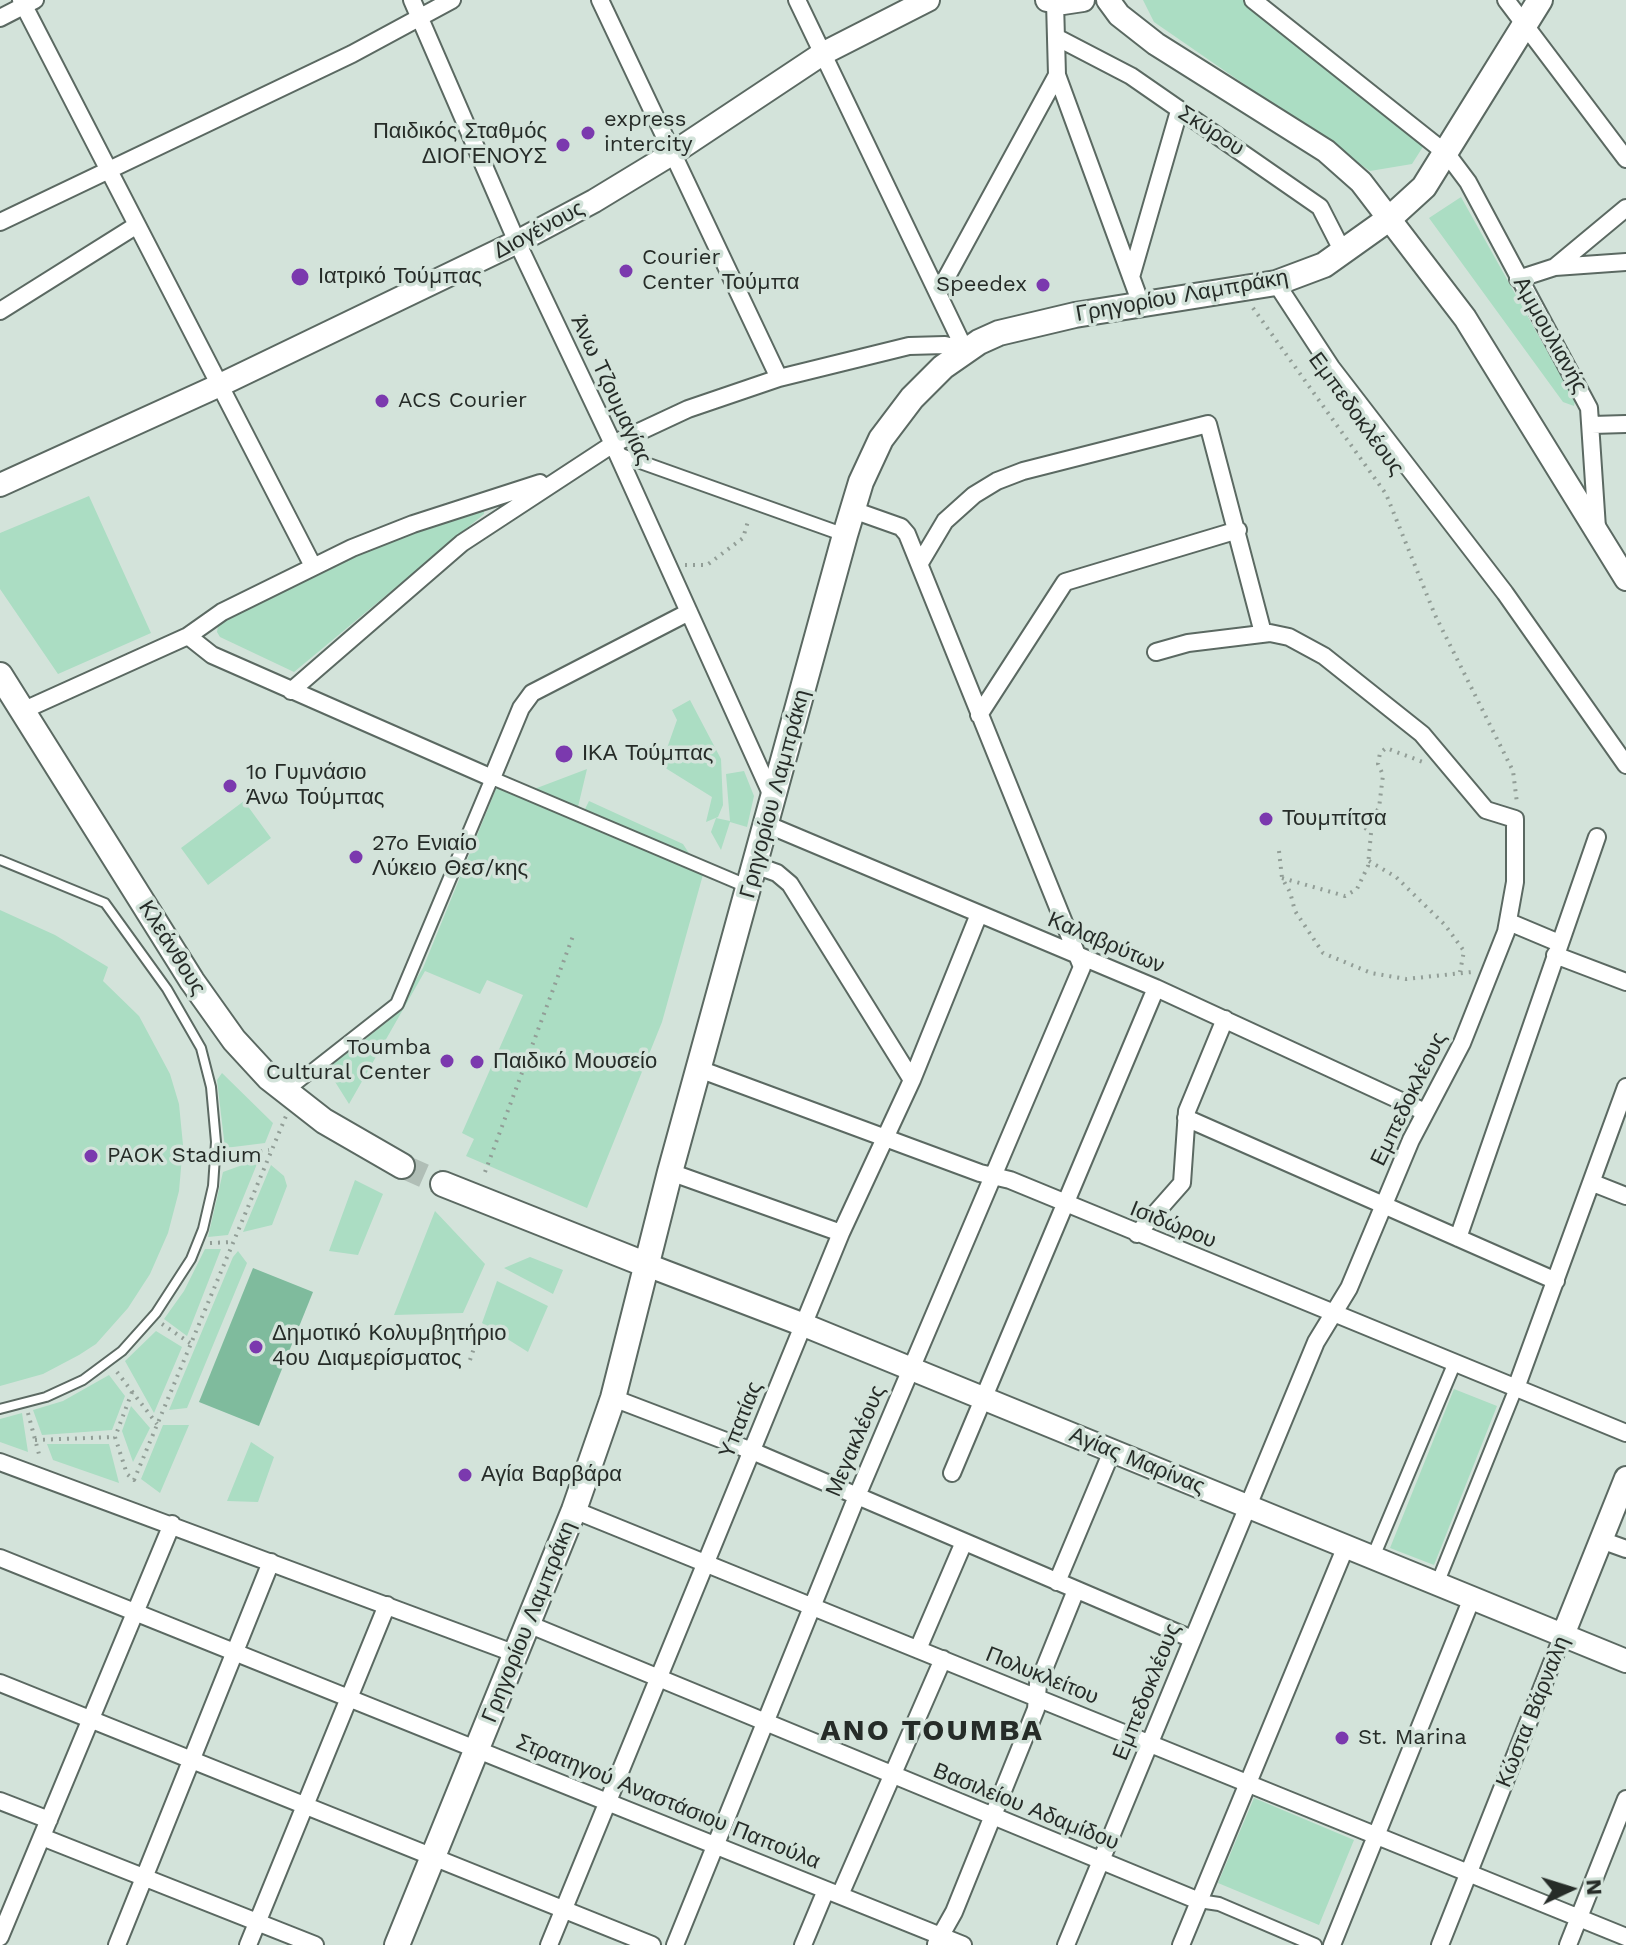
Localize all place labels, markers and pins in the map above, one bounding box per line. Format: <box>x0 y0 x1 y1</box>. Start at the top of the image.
place label: express intercity <box>604 107 693 158</box>
place label: Παιδικός Σταθμός ΔΙΟΓΕΝΟΥΣ <box>373 119 547 170</box>
marker: express intercity <box>579 124 597 142</box>
marker: Παιδικός Σταθμός ΔΙΟΓΕΝΟΥΣ <box>554 136 572 154</box>
place label: Courier Center Τούμπα <box>642 245 800 296</box>
marker: Courier Center Τούμπα <box>617 262 635 280</box>
place label: Ιατρικό Τούμπας <box>318 264 482 290</box>
marker: Ιατρικό Τούμπας <box>289 266 311 288</box>
place label: Speedex <box>936 272 1027 298</box>
marker: Speedex <box>1034 276 1052 294</box>
place label: ACS Courier <box>398 388 527 414</box>
marker: ACS Courier <box>373 392 391 410</box>
place label: ΙΚΑ Τούμπας <box>582 741 713 767</box>
marker: ΙΚΑ Τούμπας <box>553 743 575 765</box>
place label: 1ο Γυμνάσιο Άνω Τούμπας <box>246 760 384 812</box>
marker: 1ο Γυμνάσιο Άνω Τούμπας <box>221 777 239 795</box>
place label: Τουμπίτσα <box>1282 806 1387 832</box>
marker: Τουμπίτσα <box>1257 810 1275 828</box>
place label: 27o Ενιαίο Λύκειο Θεσ/κης <box>372 831 528 882</box>
marker: 27o Ενιαίο Λύκειο Θεσ/κης <box>347 848 365 866</box>
place label: Toumba Cultural Center <box>266 1035 431 1086</box>
place label: Παιδικό Μουσείο <box>493 1049 657 1075</box>
marker: Toumba Cultural Center <box>438 1052 456 1070</box>
marker: Παιδικό Μουσείο <box>468 1053 486 1071</box>
place label: PAOK Stadium <box>107 1143 262 1169</box>
marker: PAOK Stadium <box>82 1147 100 1165</box>
place label: Δημοτικό Κολυμβητήριο 4ου Διαμερίσματος <box>272 1321 506 1372</box>
marker: Δημοτικό Κολυμβητήριο 4ου Διαμερίσματος <box>247 1338 265 1356</box>
place label: Αγία Βαρβάρα <box>481 1462 622 1488</box>
marker: Αγία Βαρβάρα <box>456 1466 474 1484</box>
place label: St. Marina <box>1358 1725 1467 1751</box>
marker: St. Marina <box>1333 1729 1351 1747</box>

